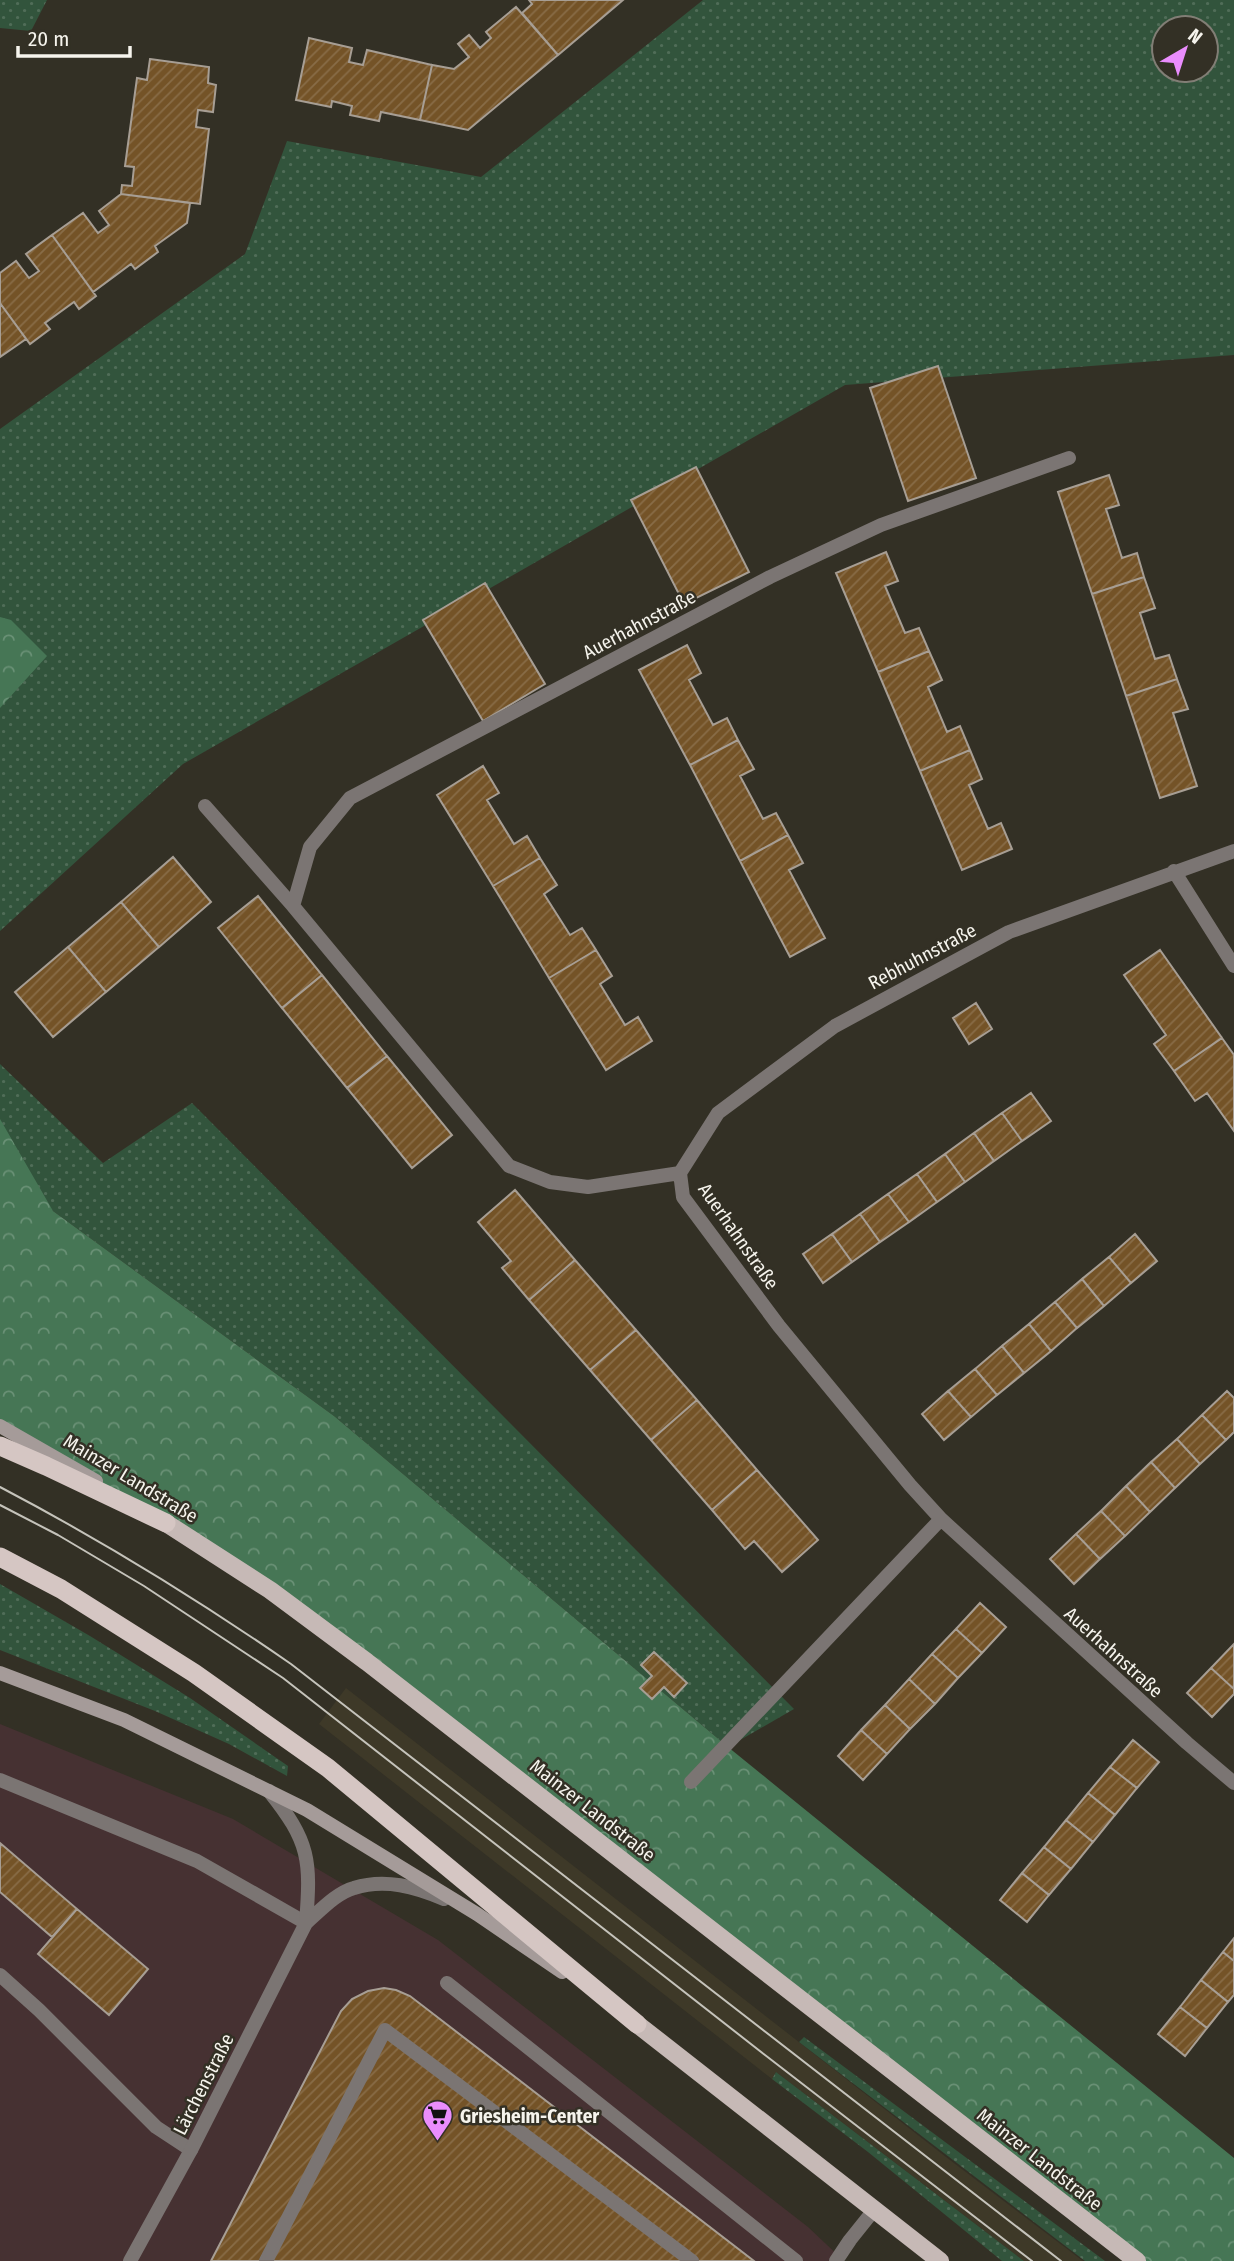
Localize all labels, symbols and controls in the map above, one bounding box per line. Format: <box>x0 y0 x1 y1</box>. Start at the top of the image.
scale bar <box>18 14 130 58</box>
north arrow <box>1150 14 1220 84</box>
text: N <box>1184 24 1207 49</box>
text: 20 m <box>28 26 69 52</box>
street label: Auerhahnstraße <box>579 585 700 664</box>
street label: Rebhuhnstraße <box>864 918 980 994</box>
street label: Auerhahnstraße <box>693 1179 784 1294</box>
street label: Mainzer Landstraße <box>59 1429 202 1528</box>
street label: Auerhahnstraße <box>1060 1602 1168 1703</box>
street label: Mainzer Landstraße <box>526 1754 660 1866</box>
street label: Lärchenstraße <box>168 2030 239 2139</box>
supermarket icon: Griesheim-Center <box>420 2099 454 2143</box>
street label: Mainzer Landstraße <box>973 2103 1107 2215</box>
place label: Griesheim-Center <box>460 2105 600 2128</box>

